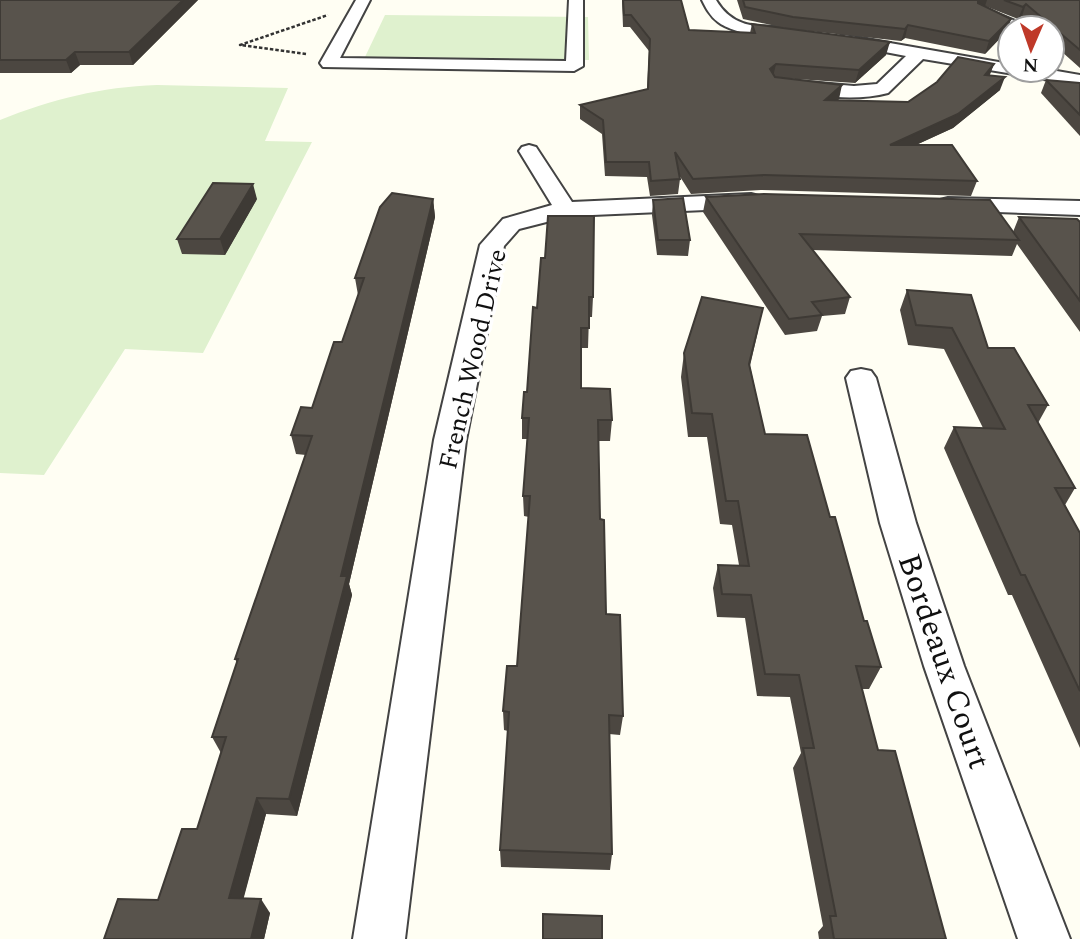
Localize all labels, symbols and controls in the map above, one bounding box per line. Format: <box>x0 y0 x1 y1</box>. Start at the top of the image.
north arrow <box>996 14 1066 84</box>
text: N <box>1022 50 1039 79</box>
street label: French Wood Drive <box>428 245 518 474</box>
street label: Bordeaux Court <box>884 547 1003 776</box>

